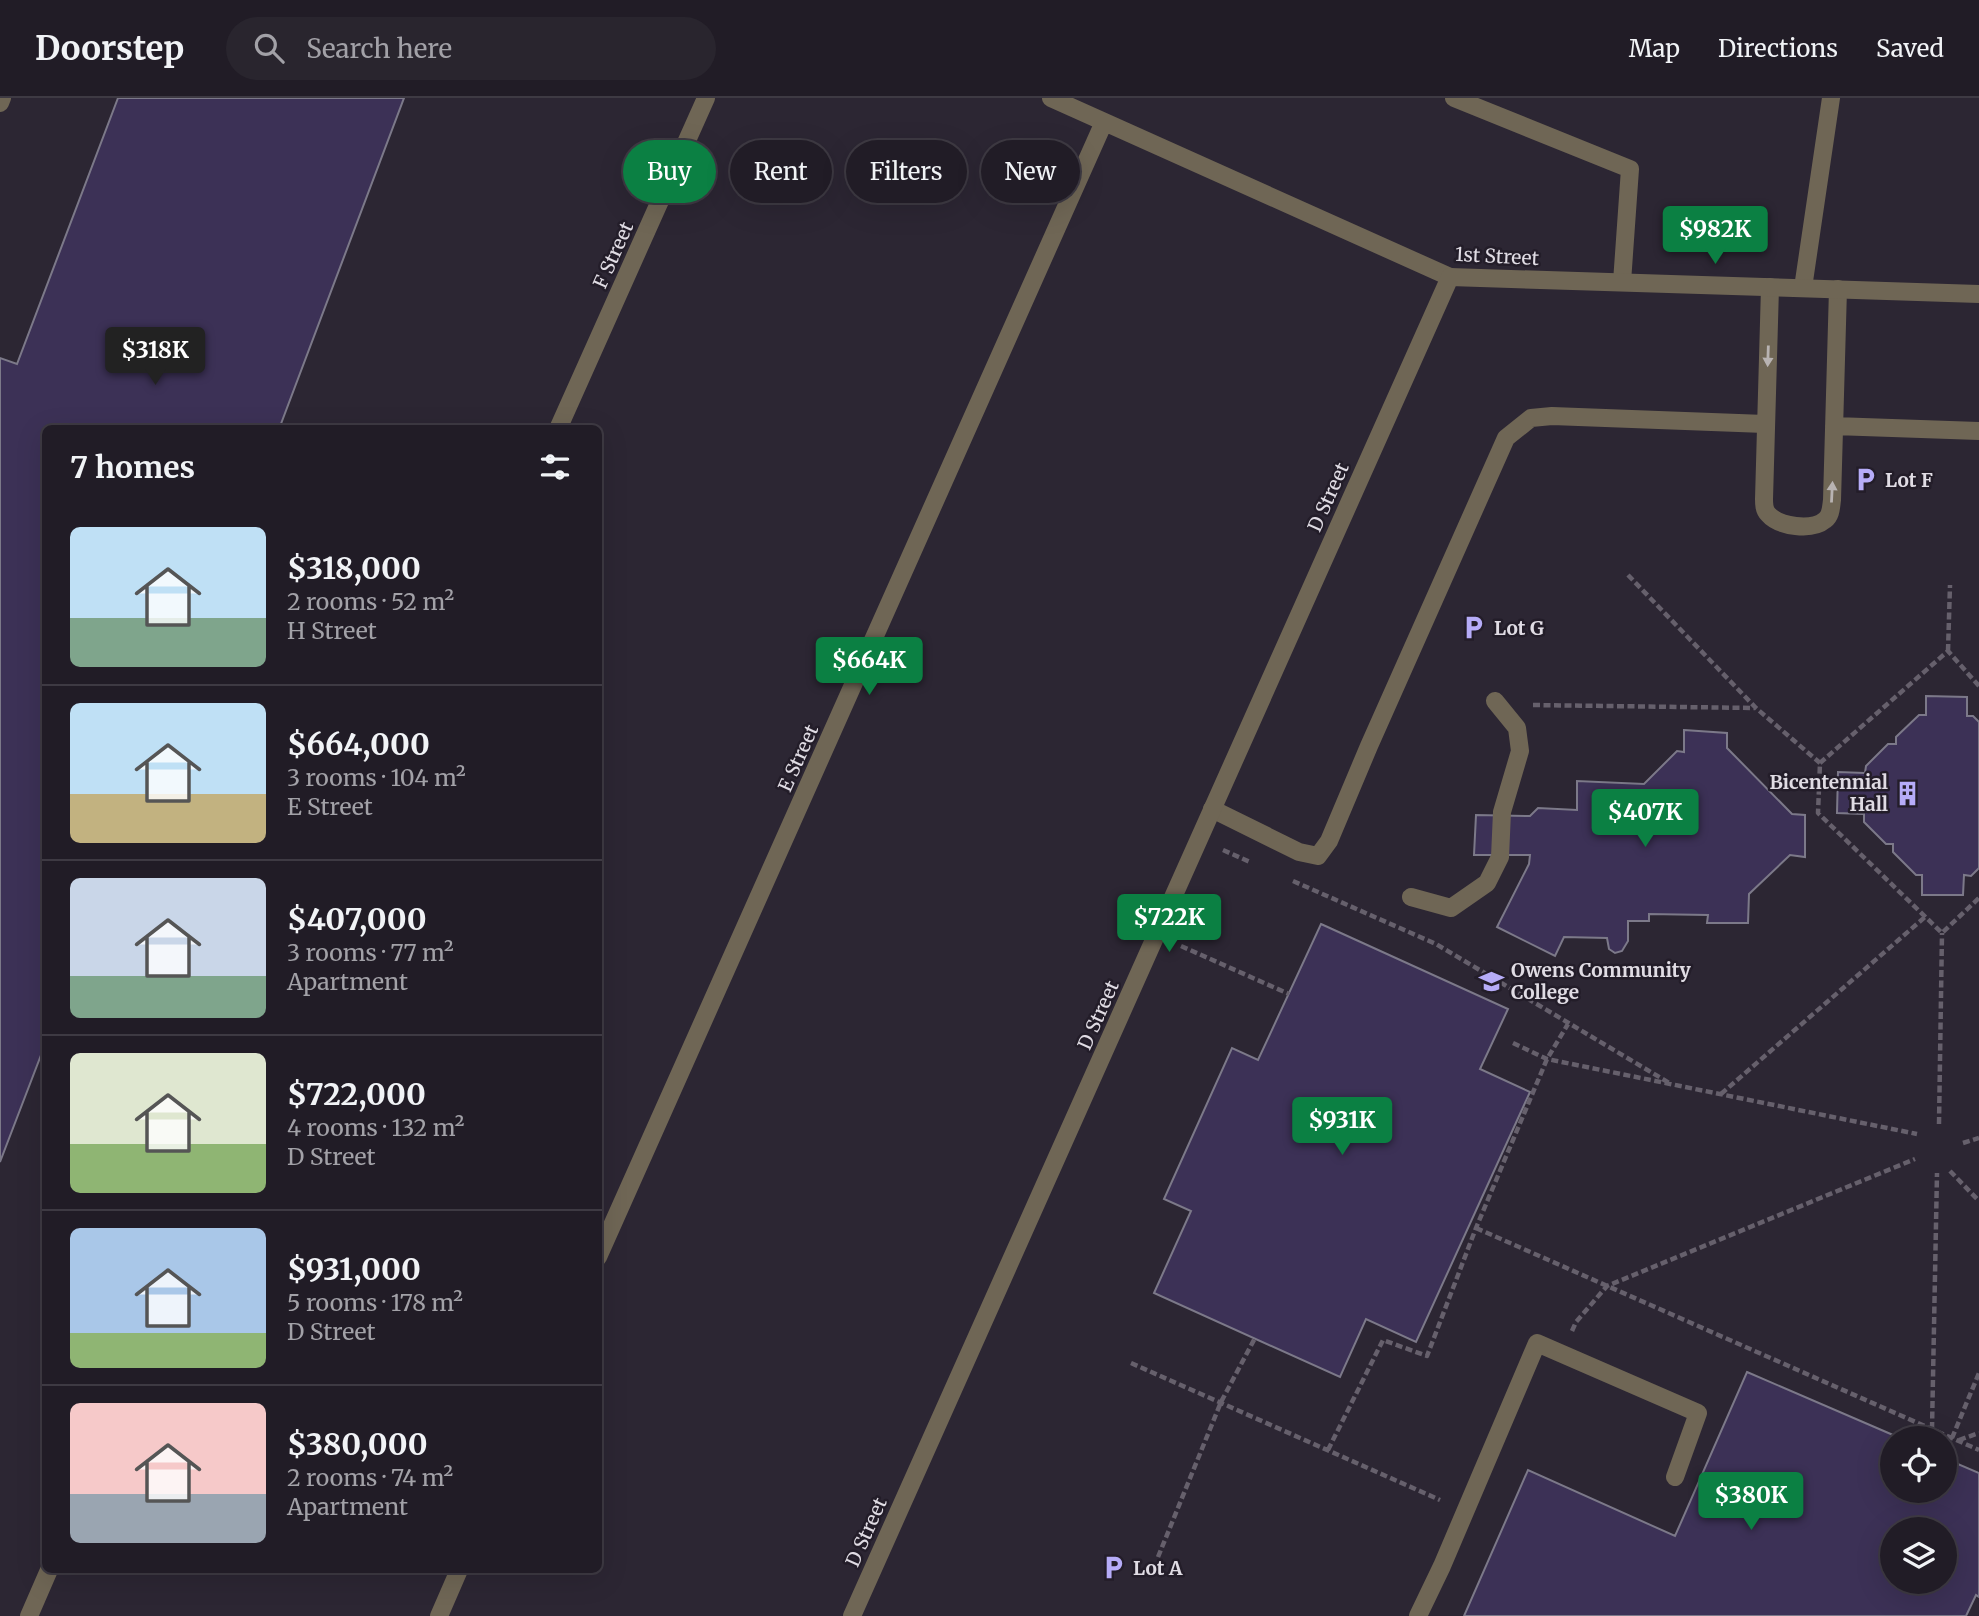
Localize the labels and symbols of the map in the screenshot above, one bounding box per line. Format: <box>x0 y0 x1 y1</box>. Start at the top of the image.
pin: $982K <box>1666 206 1764 266</box>
street label: F Street <box>588 217 639 292</box>
street label: 1st Street <box>1454 242 1540 270</box>
pin: $318K <box>106 328 204 387</box>
one-way arrow <box>1762 345 1773 367</box>
street label: D Street <box>1302 458 1354 535</box>
parking icon: Lot F <box>1851 466 1879 494</box>
place label: Lot F <box>1885 468 1933 492</box>
one-way arrow <box>1827 480 1838 502</box>
parking icon: Lot G <box>1460 614 1488 642</box>
place label: Lot G <box>1494 616 1544 640</box>
pin: $664K <box>820 638 918 697</box>
street label: E Street <box>773 720 824 795</box>
place label: Bicentennial Hall <box>1769 770 1888 816</box>
building icon: Bicentennial Hall <box>1894 779 1922 807</box>
pin: $407K <box>1596 790 1694 849</box>
pin: $722K <box>1120 894 1218 954</box>
place label: Owens Community College <box>1511 958 1691 1004</box>
school or university icon: Owens Community College <box>1477 967 1505 995</box>
street label: D Street <box>1072 976 1124 1053</box>
pin: $931K <box>1293 1098 1391 1157</box>
pin: $380K <box>1702 1472 1800 1532</box>
street label: D Street <box>840 1493 892 1570</box>
parking icon: Lot A <box>1099 1554 1127 1582</box>
place label: Lot A <box>1133 1556 1183 1580</box>

